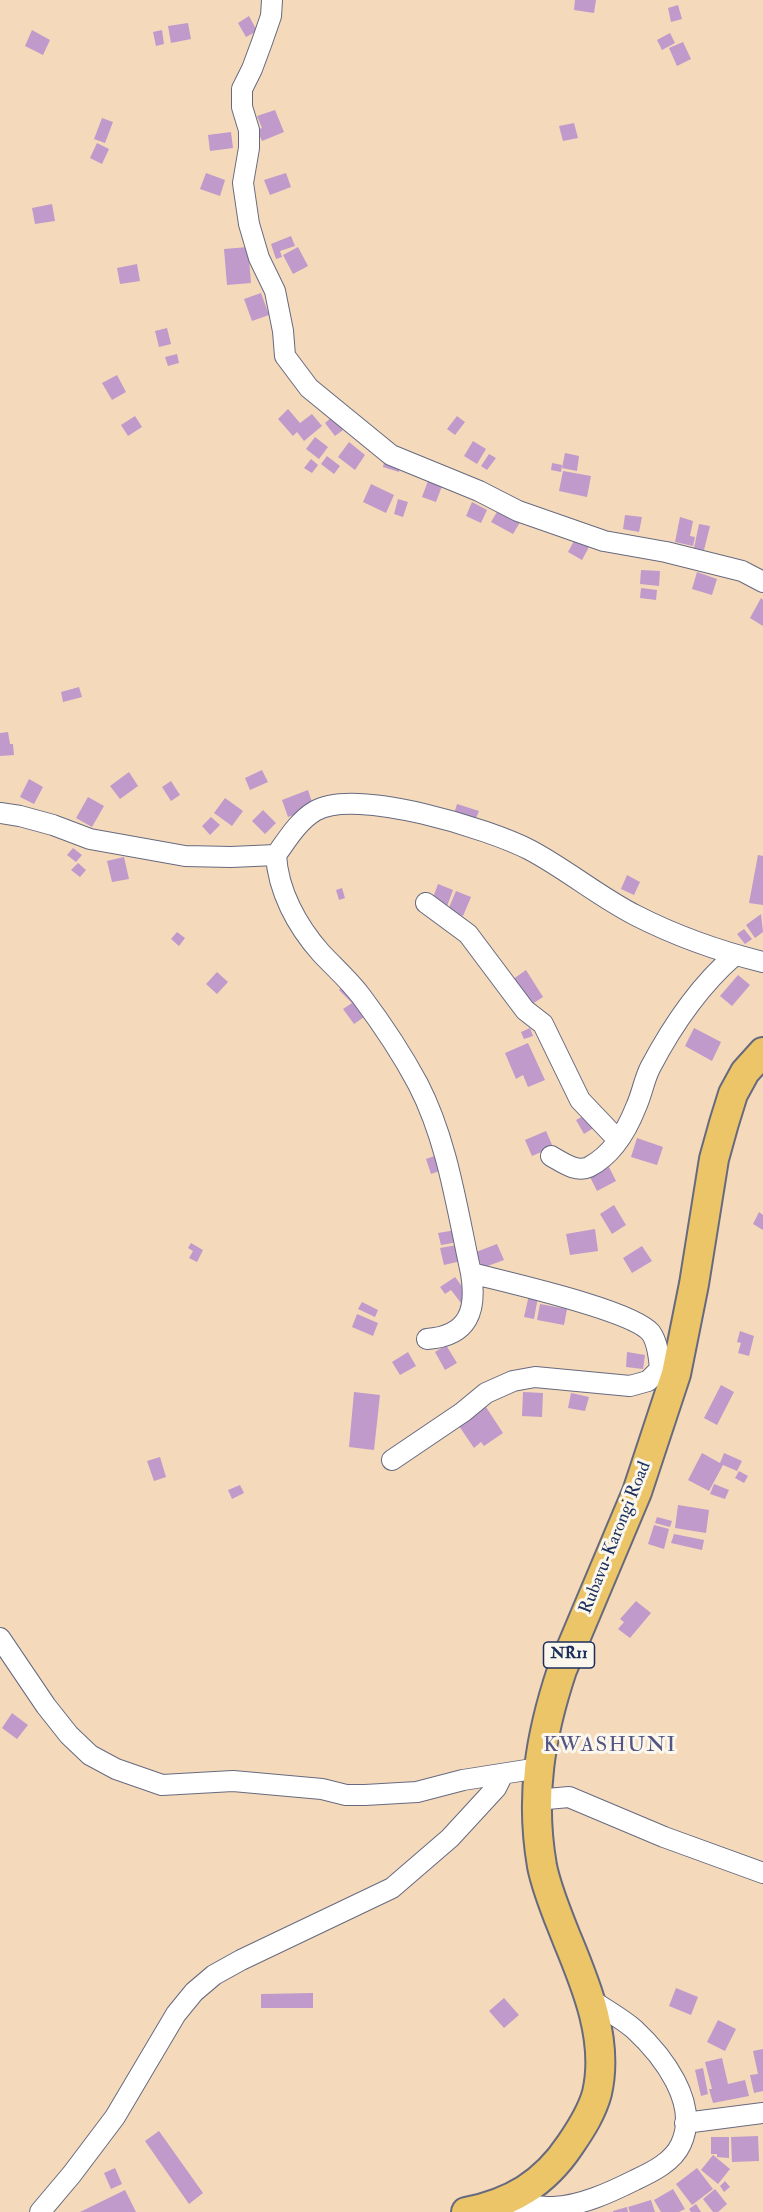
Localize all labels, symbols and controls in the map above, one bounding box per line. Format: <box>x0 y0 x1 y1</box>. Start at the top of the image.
street label: Rubavu-Karongi Road <box>576 1459 656 1617</box>
road number: NR11 <box>544 1642 594 1668</box>
district label: KWASHUNI <box>543 1733 677 1759</box>

